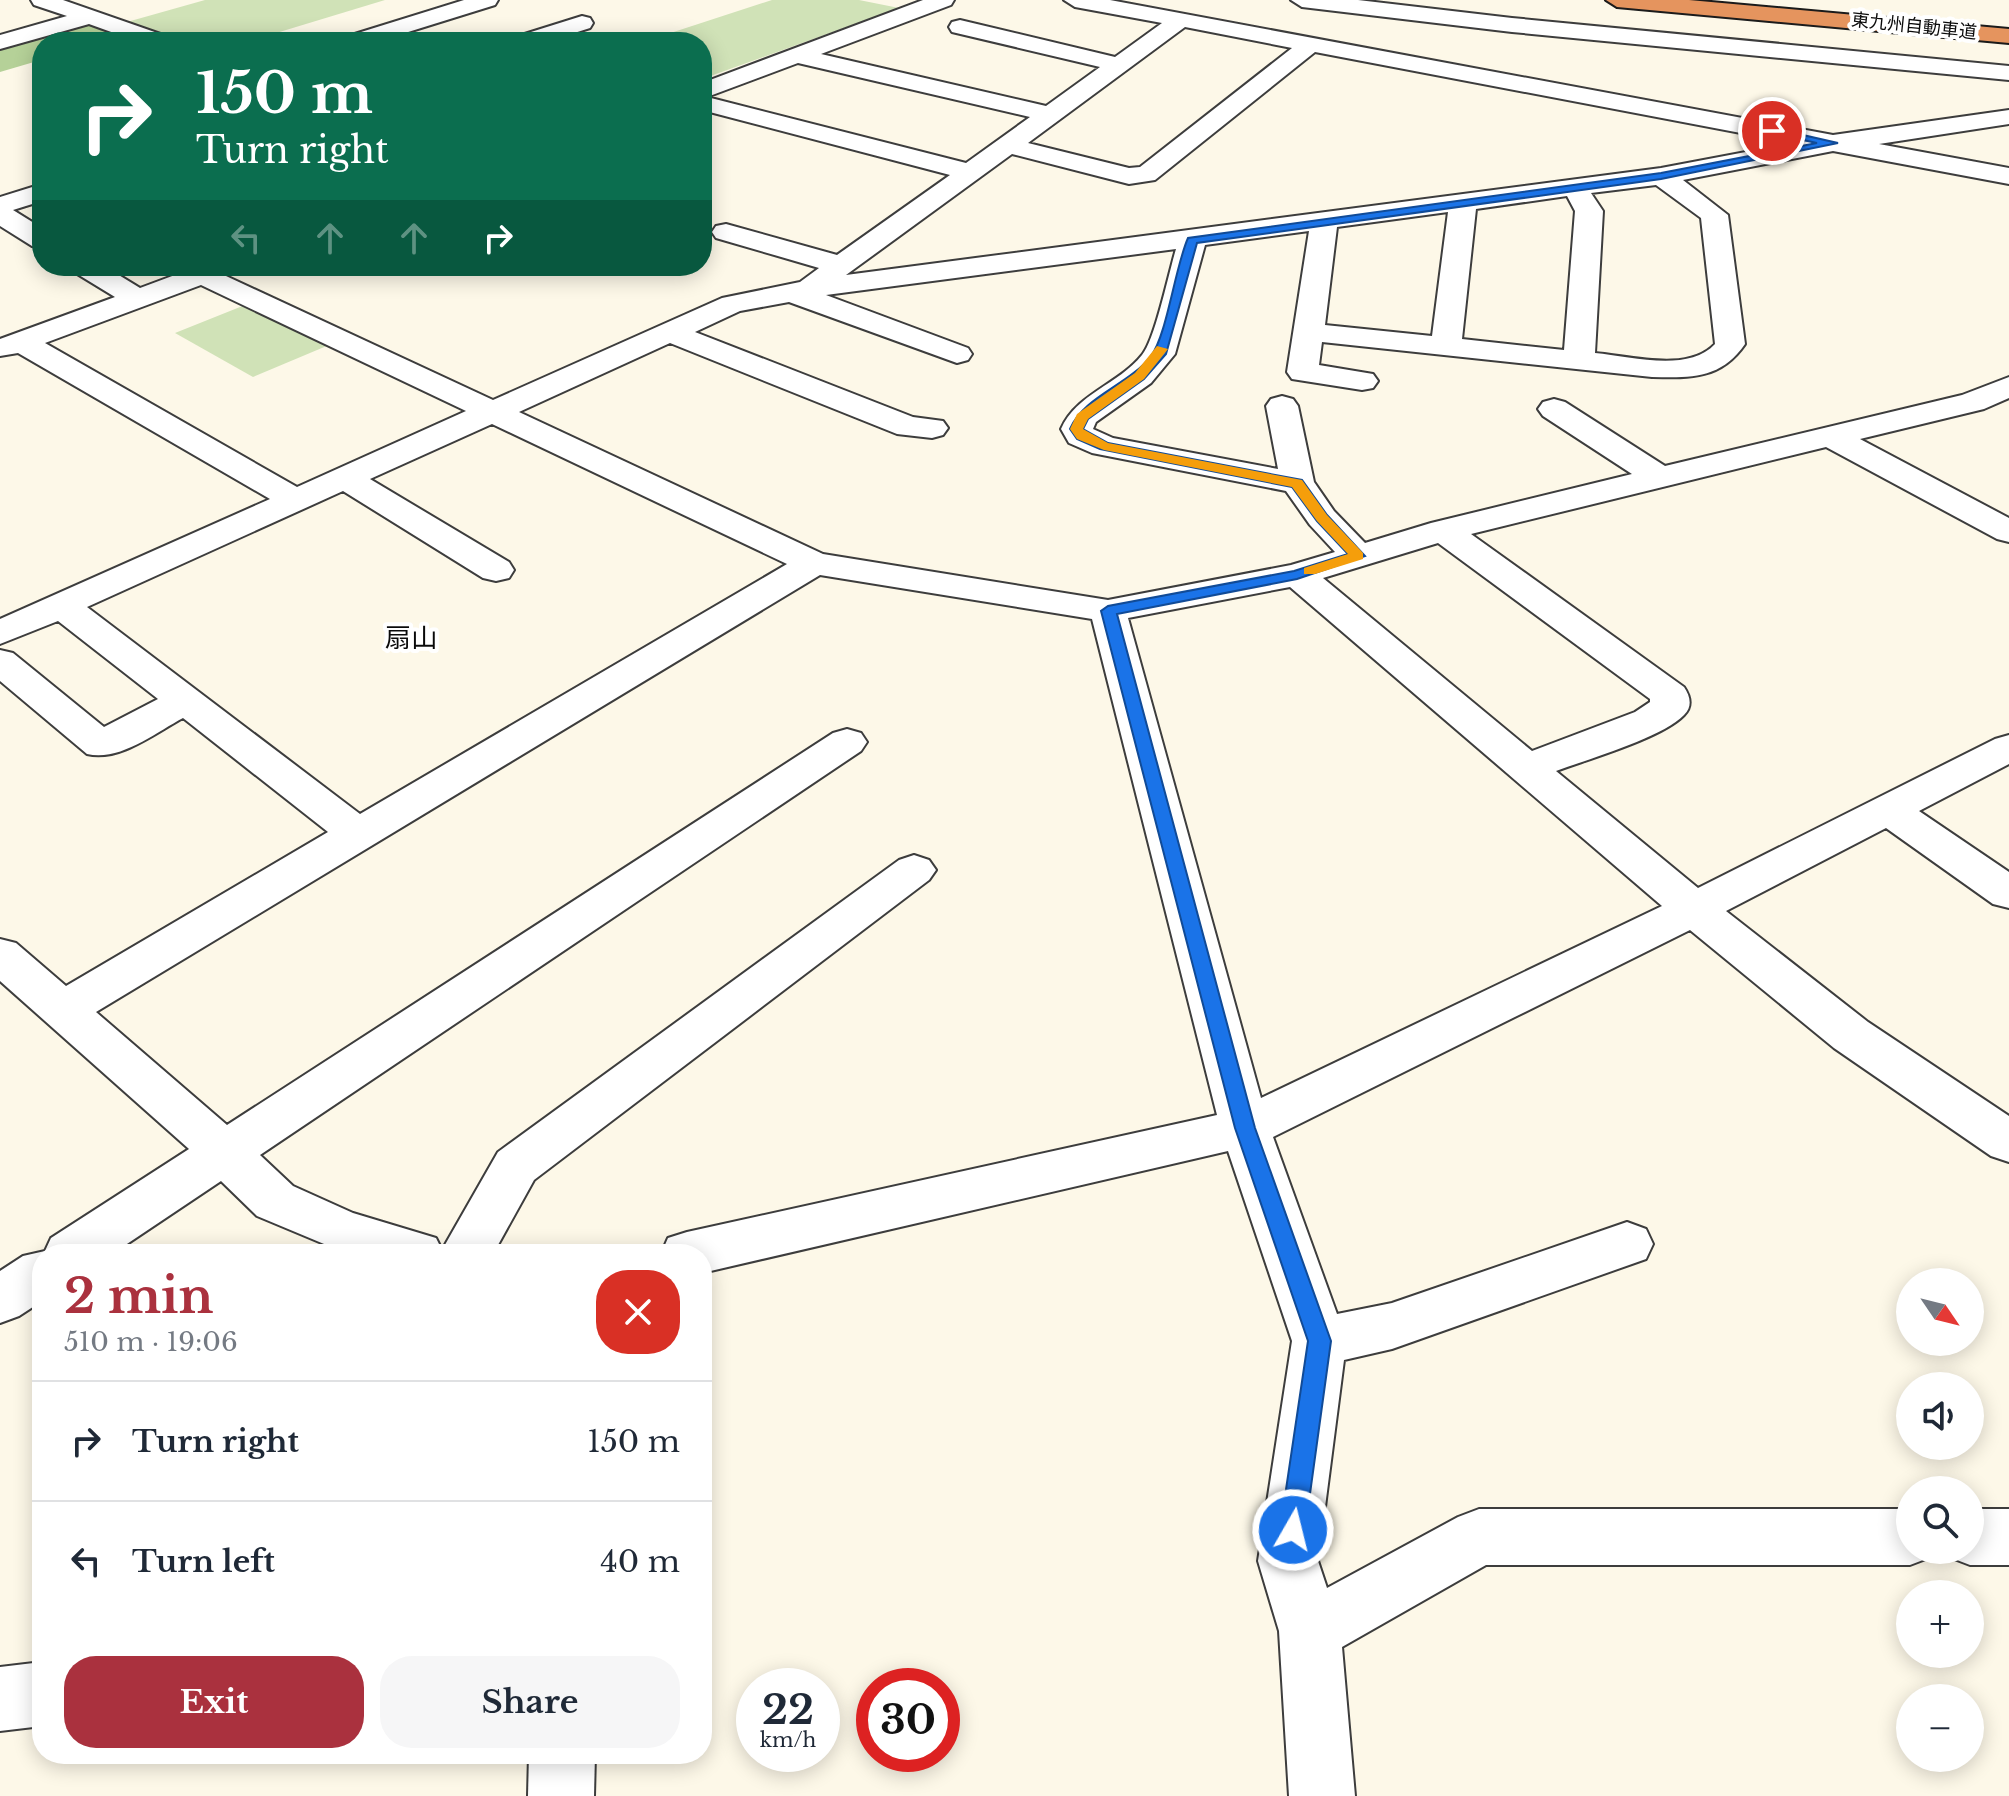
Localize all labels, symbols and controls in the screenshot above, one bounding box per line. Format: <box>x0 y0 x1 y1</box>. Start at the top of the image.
street label: 東九州自動車道 <box>1850 8 1978 44</box>
text: 150 m <box>196 59 373 128</box>
icon: right <box>64 64 168 168</box>
pin <box>1738 97 1806 165</box>
icon: arrive <box>1750 109 1794 153</box>
text: Turn right <box>196 128 389 173</box>
icon: left <box>224 216 268 260</box>
icon: ahead <box>308 216 352 260</box>
icon: ahead <box>392 216 436 260</box>
icon: right <box>476 216 520 260</box>
district label: 扇山 <box>385 622 437 654</box>
text: 2 min <box>64 1266 213 1326</box>
north arrow <box>1896 1268 1984 1356</box>
map controls <box>1896 1268 1984 1772</box>
button: close <box>596 1270 680 1354</box>
text: 510 m · 19:06 <box>64 1326 238 1358</box>
button: sound <box>1896 1372 1984 1460</box>
icon: right <box>64 1419 108 1463</box>
text: Turn right <box>132 1423 299 1460</box>
text: 150 m <box>587 1423 680 1460</box>
button: search <box>1896 1476 1984 1564</box>
position arrow <box>1251 1488 1335 1572</box>
icon: left <box>64 1539 108 1583</box>
text: Turn left <box>132 1543 275 1580</box>
text: 40 m <box>600 1543 680 1580</box>
button: + <box>1896 1580 1984 1668</box>
button: Exit <box>64 1656 364 1748</box>
button: Share <box>380 1656 680 1748</box>
speed limit sign: 30 <box>856 1668 960 1772</box>
button: − <box>1896 1684 1984 1772</box>
text: 22 <box>762 1685 814 1735</box>
text: km/h <box>760 1728 816 1752</box>

